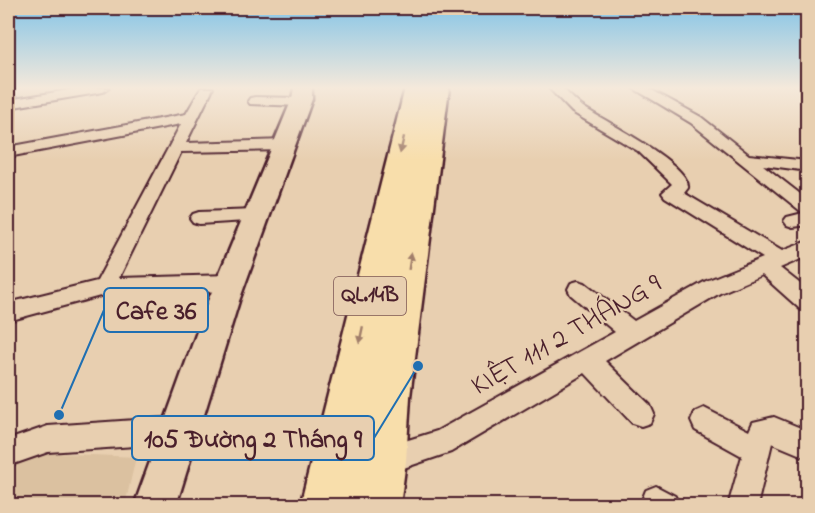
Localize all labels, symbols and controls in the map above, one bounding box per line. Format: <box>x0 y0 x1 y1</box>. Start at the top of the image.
one-way arrow <box>397 136 407 154</box>
one-way arrow <box>406 251 415 270</box>
street label: KIỆT 111 2 THÁNG 9 <box>464 264 670 407</box>
road number: QL.14B <box>334 277 406 315</box>
callout: Cafe 36 <box>104 288 208 332</box>
text: Cafe 36 <box>116 294 197 332</box>
one-way arrow <box>356 326 366 345</box>
callout: 105 Đường 2 Tháng 9 <box>132 416 374 460</box>
text: 105 Đường 2 Tháng 9 <box>144 422 363 461</box>

